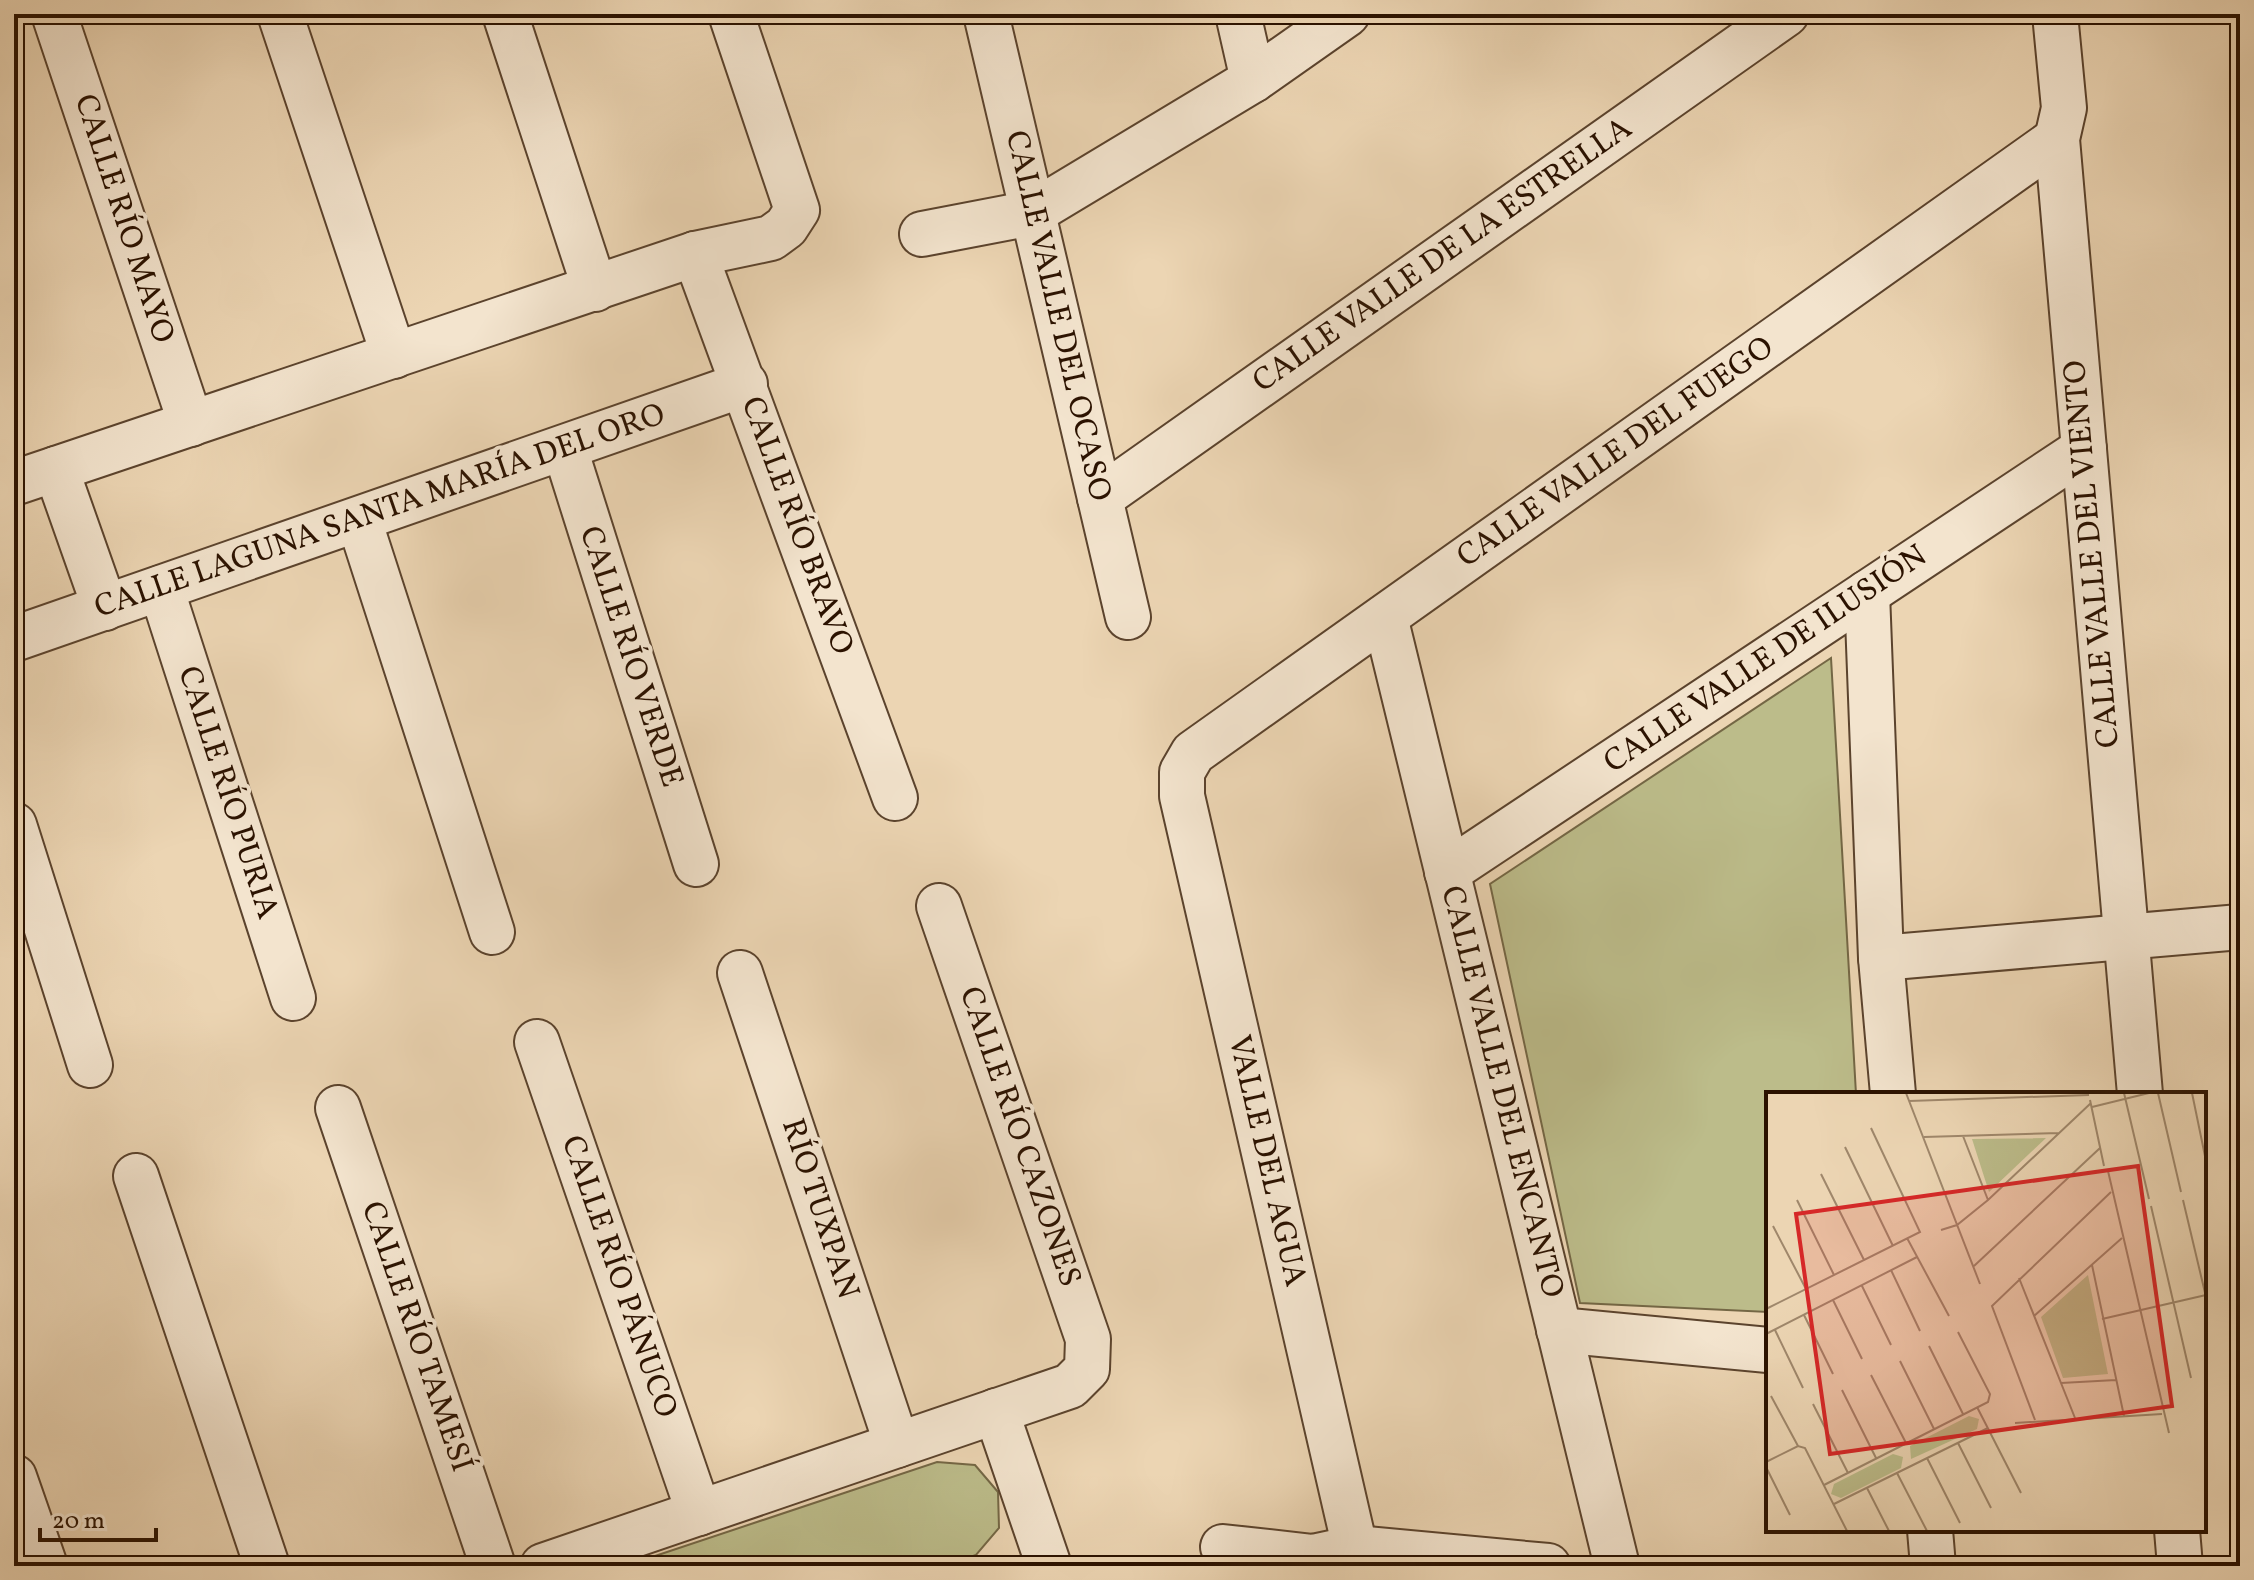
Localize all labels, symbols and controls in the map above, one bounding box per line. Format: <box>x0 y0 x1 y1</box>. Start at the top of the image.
street label: CALLE RÍO MAYO <box>62 89 184 349</box>
street label: CALLE VALLE DE LA ESTRELLA <box>1245 108 1641 404</box>
street label: CALLE VALLE DEL OCASO <box>993 126 1121 506</box>
street label: CALLE VALLE DEL FUEGO <box>1449 327 1783 579</box>
street label: CALLE VALLE DEL VIENTO <box>2054 358 2132 750</box>
street label: CALLE RÍO BRAVO <box>729 391 863 661</box>
street label: CALLE LAGUNA SANTA MARÍA DEL ORO <box>89 393 671 631</box>
street label: CALLE RÍO VERDE <box>567 521 693 793</box>
street label: CALLE VALLE DE ILUSIÓN <box>1596 535 1936 785</box>
street label: CALLE RÍO PURIA <box>165 661 289 925</box>
street label: CALLE VALLE DEL ENCANTO <box>1428 881 1574 1303</box>
street label: CALLE RÍO CAZONES <box>947 981 1091 1293</box>
street label: VALLE DEL AGUA <box>1216 1031 1316 1291</box>
inset map <box>1766 1092 2206 1532</box>
street label: RÍO TUXPAN <box>769 1113 869 1305</box>
street label: CALLE RÍO PÁNUCO <box>549 1130 687 1424</box>
street label: CALLE RÍO TAMESÍ <box>349 1196 483 1478</box>
scale bar <box>40 1492 156 1542</box>
text: 20 m <box>52 1505 105 1539</box>

